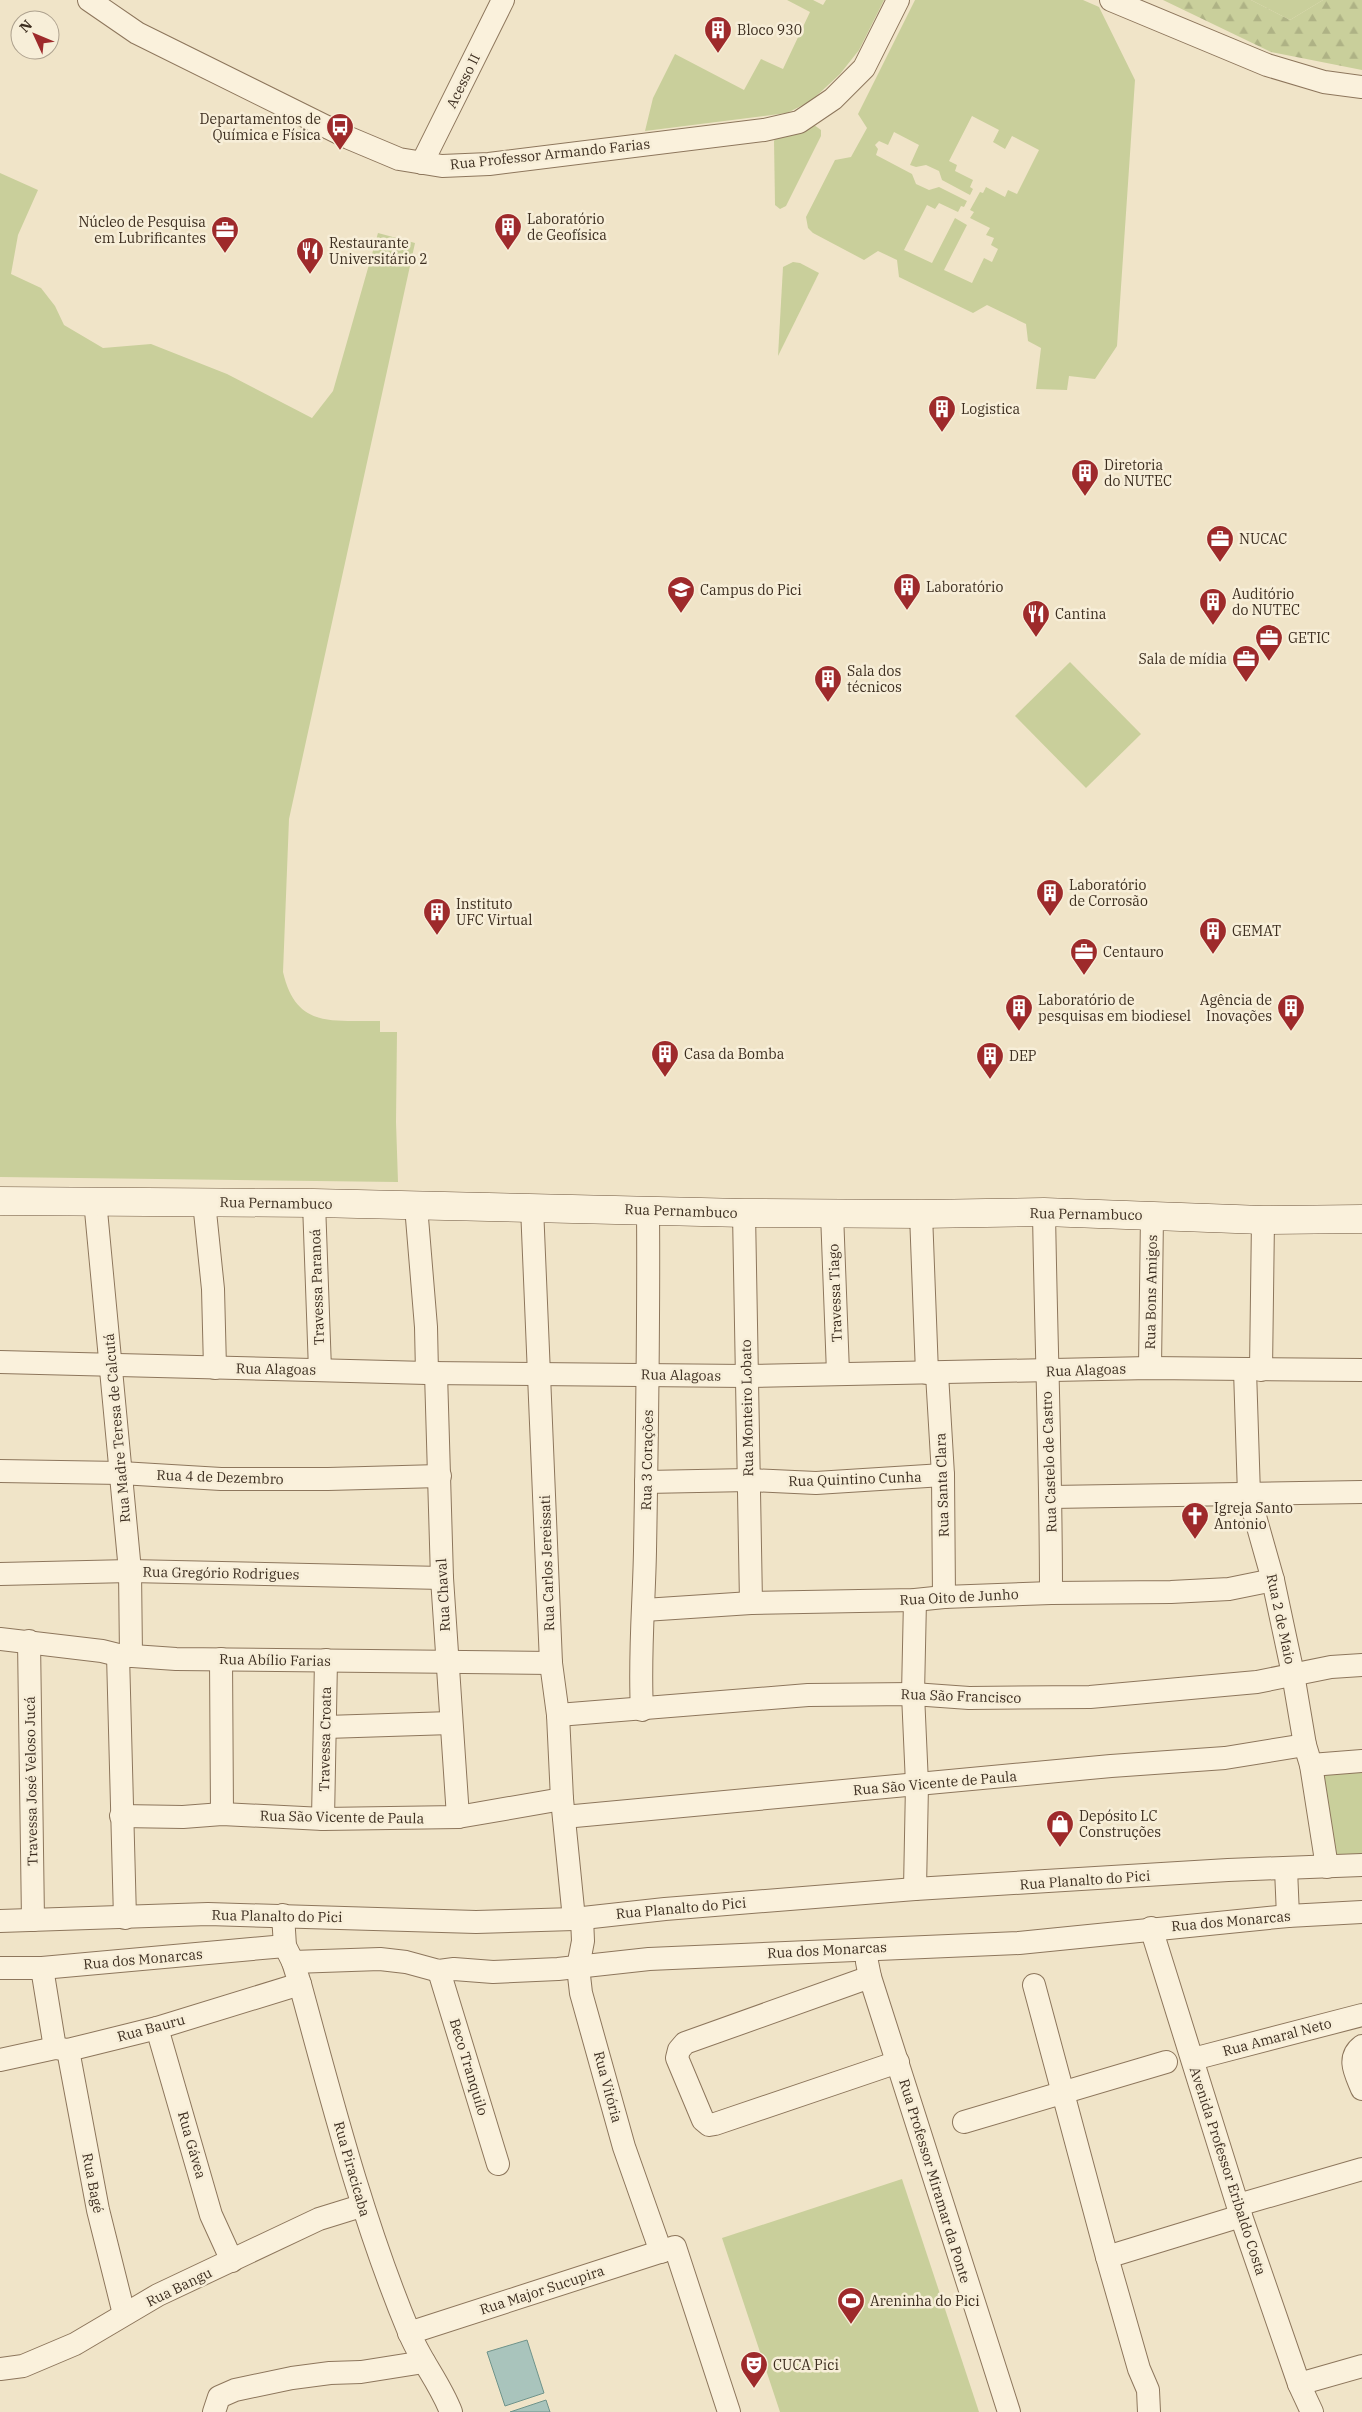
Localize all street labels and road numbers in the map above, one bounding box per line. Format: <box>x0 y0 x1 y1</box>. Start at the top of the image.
street label: Acesso II <box>442 51 484 111</box>
street label: Rua Professor Armando Farias <box>449 135 651 173</box>
street label: Rua Pernambuco <box>219 1193 333 1213</box>
street label: Rua Pernambuco <box>624 1200 738 1222</box>
street label: Rua Pernambuco <box>1029 1204 1143 1224</box>
street label: Travessa Paranoá <box>306 1228 328 1346</box>
street label: Rua Bons Amigos <box>1141 1234 1161 1350</box>
street label: Travessa Tiago <box>824 1243 846 1343</box>
street label: Rua Madre Teresa de Calcutá <box>100 1332 134 1524</box>
street label: Rua Monteiro Lobato <box>737 1339 757 1477</box>
street label: Rua Alagoas <box>236 1359 316 1379</box>
street label: Rua Alagoas <box>1046 1360 1127 1380</box>
street label: Rua Alagoas <box>641 1365 721 1385</box>
street label: Rua Castelo de Castro <box>1038 1391 1060 1533</box>
street label: Rua 3 Corações <box>637 1409 657 1511</box>
street label: Rua Santa Clara <box>931 1432 953 1537</box>
street label: Rua 4 de Dezembro <box>156 1466 284 1488</box>
street label: Rua Quintino Cunha <box>788 1468 922 1490</box>
street label: Rua Carlos Jereissati <box>536 1495 558 1631</box>
street label: Rua Chaval <box>432 1558 454 1632</box>
street label: Rua Gregório Rodrigues <box>142 1563 300 1583</box>
street label: Rua 2 de Maio <box>1263 1572 1299 1666</box>
street label: Rua Oito de Junho <box>899 1585 1019 1609</box>
street label: Rua Abílio Farias <box>219 1650 331 1670</box>
street label: Rua São Francisco <box>900 1685 1022 1707</box>
street label: Travessa Croata <box>315 1686 335 1792</box>
street label: Travessa José Veloso Jucá <box>21 1696 41 1866</box>
street label: Rua São Vicente de Paula <box>852 1767 1018 1799</box>
street label: Rua São Vicente de Paula <box>260 1807 425 1827</box>
street label: Rua Planalto do Pici <box>1019 1866 1151 1894</box>
street label: Rua Planalto do Pici <box>615 1893 747 1923</box>
street label: Rua Planalto do Pici <box>211 1906 343 1926</box>
street label: Rua dos Monarcas <box>1170 1907 1292 1935</box>
street label: Rua dos Monarcas <box>767 1938 888 1962</box>
street label: Rua dos Monarcas <box>82 1945 204 1973</box>
street label: Rua Bauru <box>115 2010 187 2046</box>
street label: Rua Amaral Neto <box>1221 2014 1333 2060</box>
street label: Beco Tranquilo <box>446 2016 492 2118</box>
street label: Rua Vitória <box>590 2049 626 2125</box>
street label: Avenida Professor Eribaldo Costa <box>1186 2064 1270 2278</box>
street label: Rua Professor Miramar da Ponte <box>895 2077 975 2285</box>
street label: Rua Gávea <box>174 2109 210 2181</box>
street label: Rua Piracicaba <box>330 2119 374 2219</box>
street label: Rua Bagé <box>78 2151 108 2215</box>
street label: Rua Major Sucupira <box>477 2261 607 2319</box>
street label: Rua Bangu <box>143 2263 215 2311</box>

